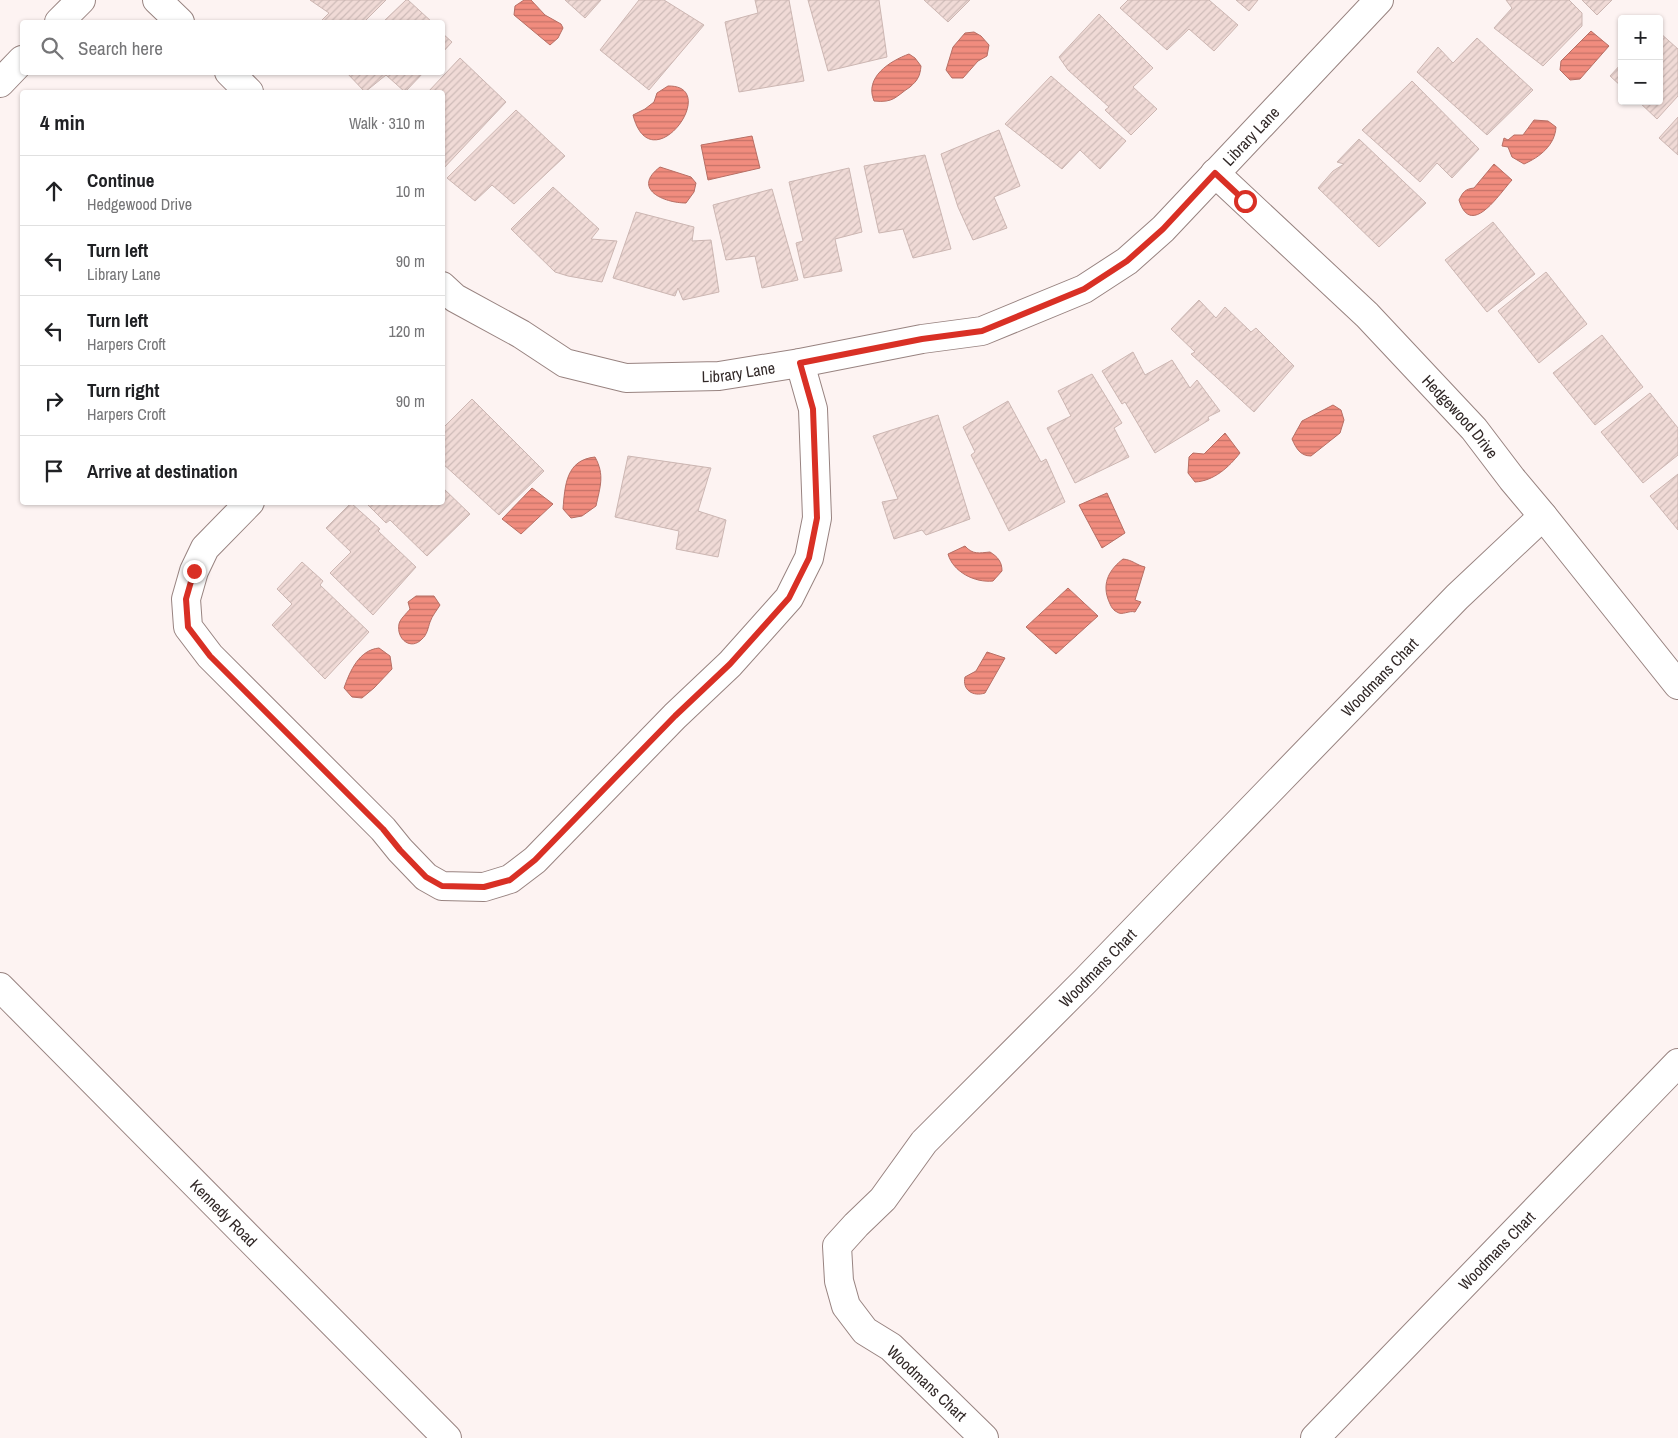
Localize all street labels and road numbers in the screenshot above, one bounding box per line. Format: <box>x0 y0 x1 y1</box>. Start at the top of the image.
street label: Library Lane <box>1217 102 1284 170</box>
street label: Library Lane <box>702 356 776 387</box>
street label: Hedgewood Drive <box>1417 370 1503 463</box>
street label: Woodmans Chart <box>1336 633 1423 721</box>
street label: Woodmans Chart <box>1054 923 1141 1012</box>
street label: Kennedy Road <box>185 1174 262 1251</box>
street label: Woodmans Chart <box>1453 1206 1540 1295</box>
street label: Woodmans Chart <box>882 1340 972 1426</box>

